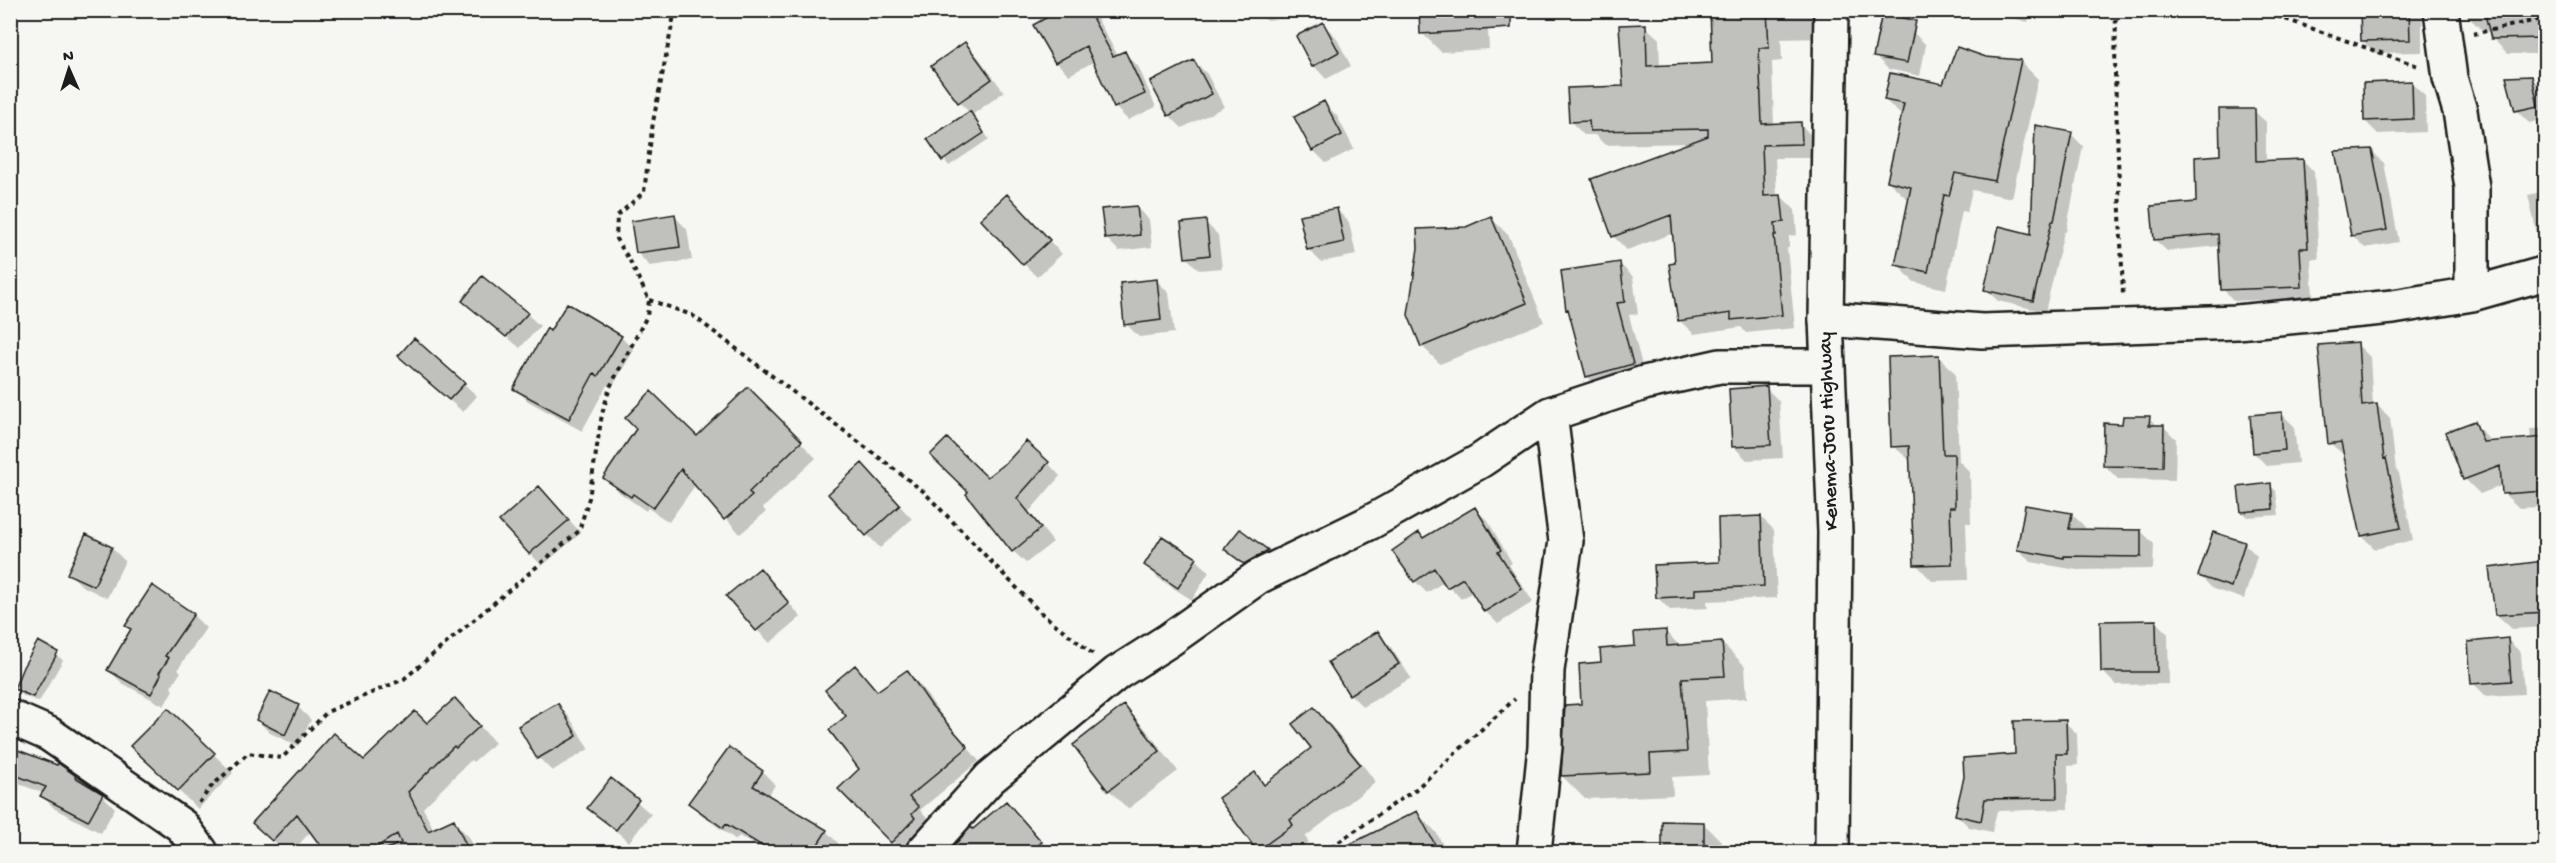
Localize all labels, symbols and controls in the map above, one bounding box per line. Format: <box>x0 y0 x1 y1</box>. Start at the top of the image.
north arrow <box>39 39 99 99</box>
text: N <box>63 48 75 67</box>
street label: Kenema-Joru Highway <box>1814 331 1846 531</box>

